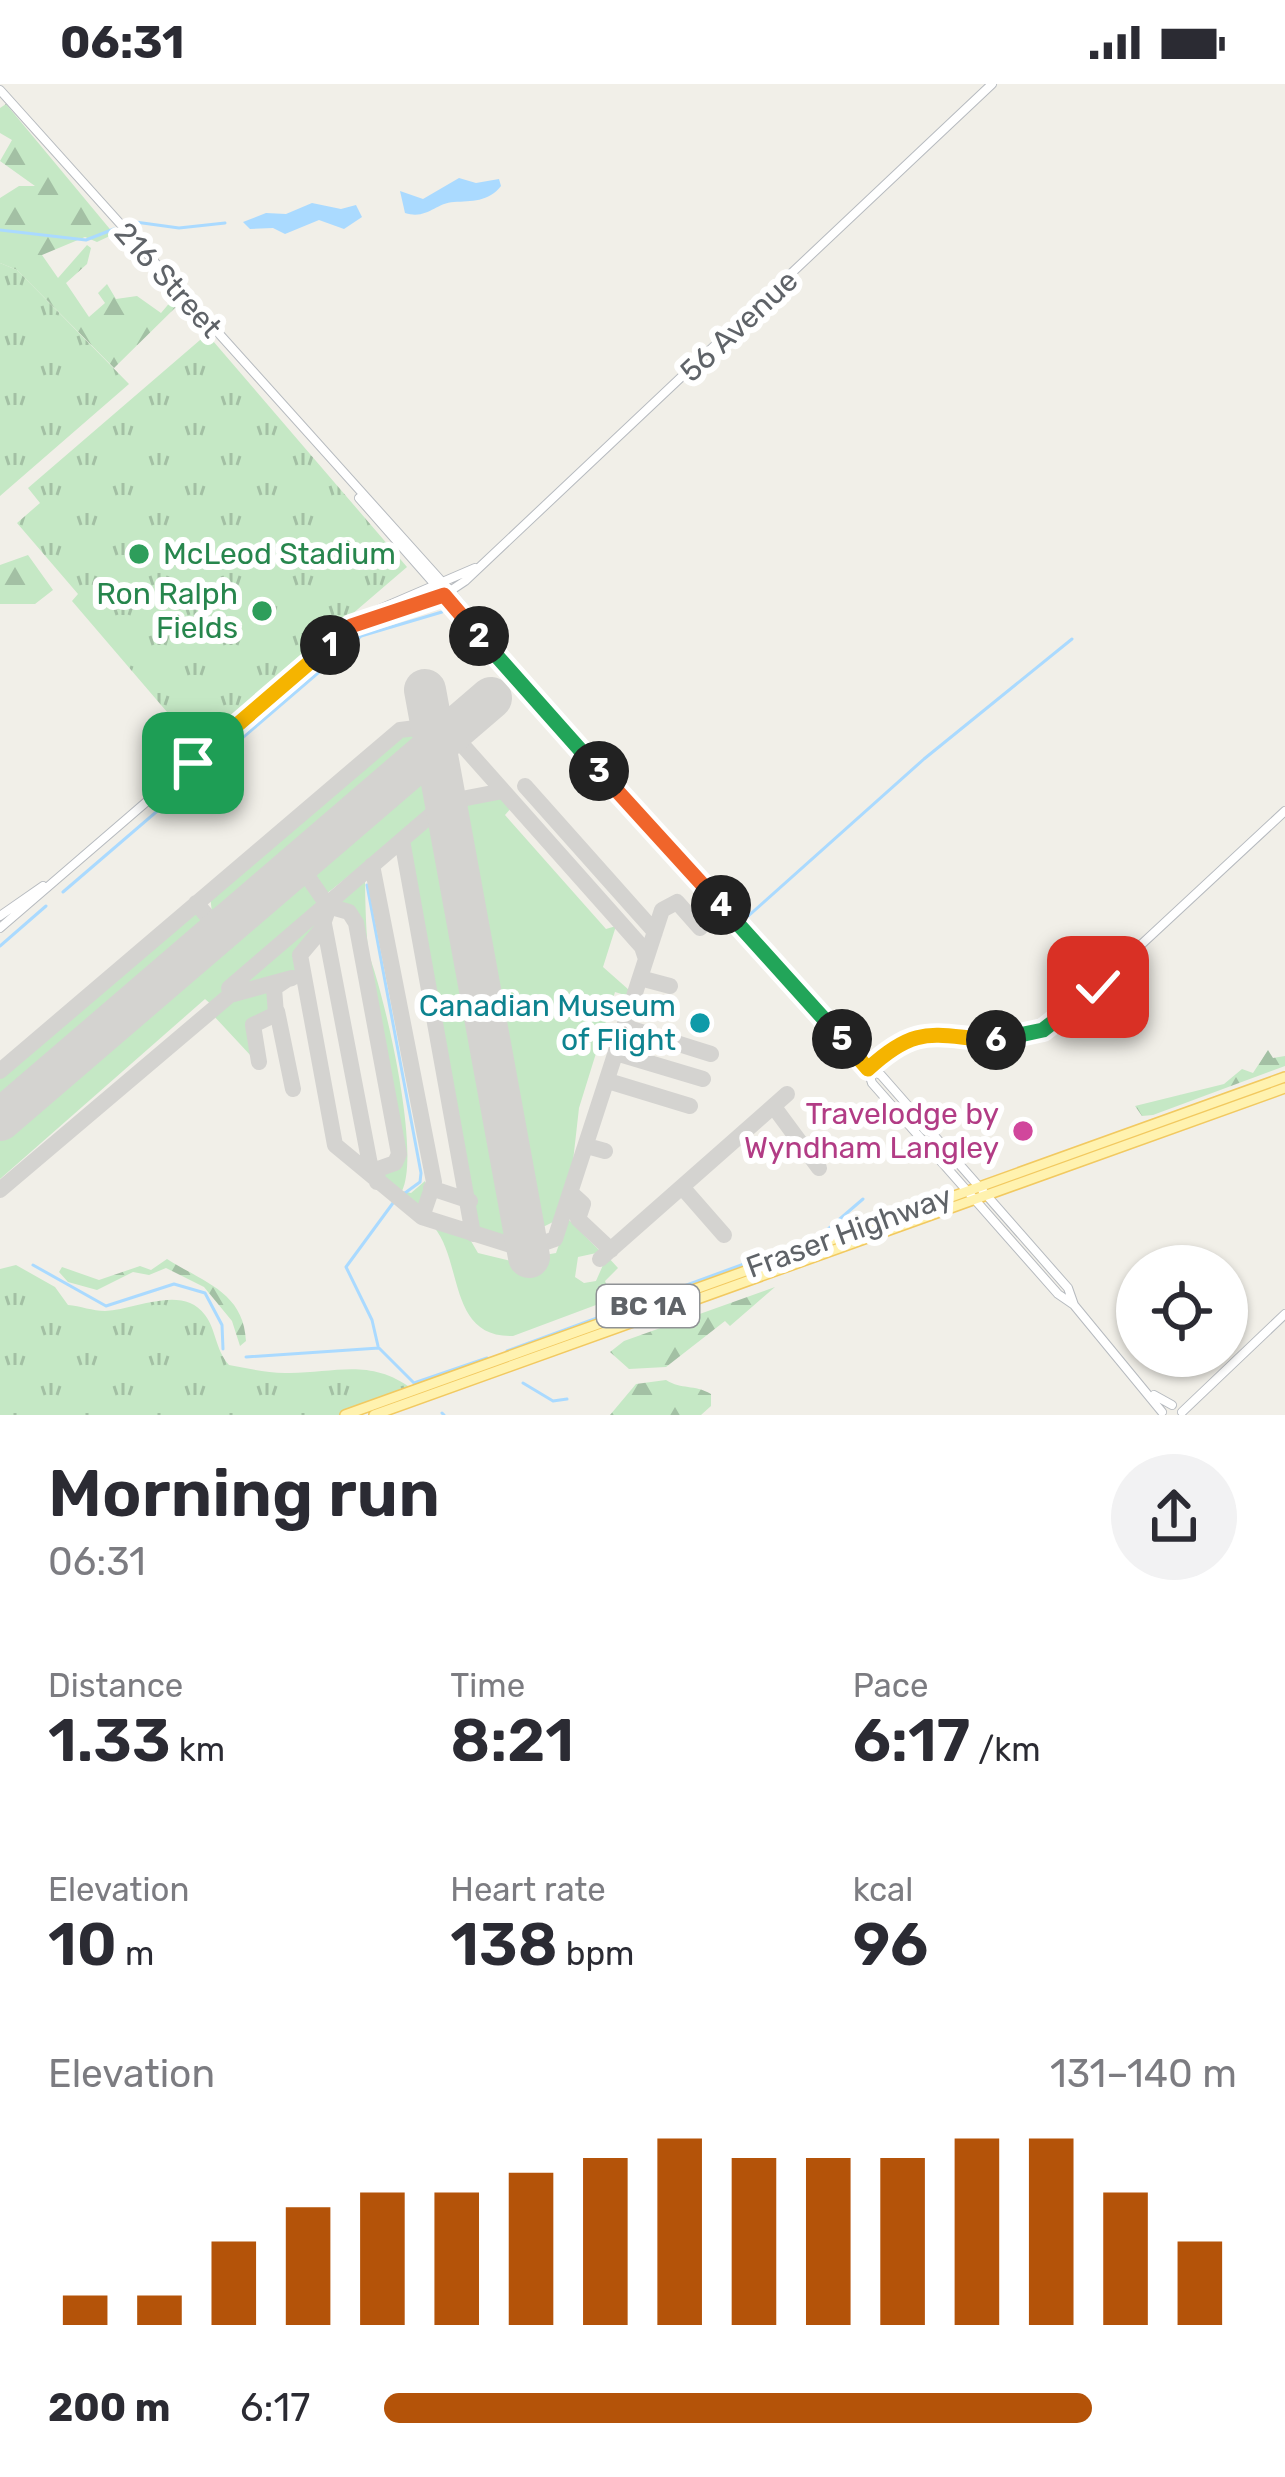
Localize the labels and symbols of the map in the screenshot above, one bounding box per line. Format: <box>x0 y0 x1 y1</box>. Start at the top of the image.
street label: 216 Street <box>107 215 229 345</box>
street label: 56 Avenue <box>673 263 805 389</box>
place label: McLeod Stadium <box>163 536 396 572</box>
marker: McLeod Stadium <box>126 541 152 567</box>
place label: Ron Ralph Fields <box>96 576 238 646</box>
marker: Ron Ralph Fields <box>249 598 275 624</box>
pin: 2 <box>449 606 509 666</box>
pin: 1 <box>300 615 360 675</box>
pin <box>142 712 244 814</box>
pin: 3 <box>569 741 629 801</box>
pin: 4 <box>691 875 751 935</box>
pin <box>1047 936 1149 1038</box>
place label: Canadian Museum of Flight <box>419 988 676 1058</box>
pin: 5 <box>812 1009 872 1069</box>
marker: Canadian Museum of Flight <box>687 1010 713 1036</box>
pin: 6 <box>966 1010 1026 1070</box>
place label: Travelodge by Wyndham Langley <box>744 1096 999 1166</box>
marker: Travelodge by Wyndham Langley <box>1010 1118 1036 1144</box>
street label: Fraser Highway <box>741 1178 957 1286</box>
road number: BC 1A <box>597 1285 699 1327</box>

